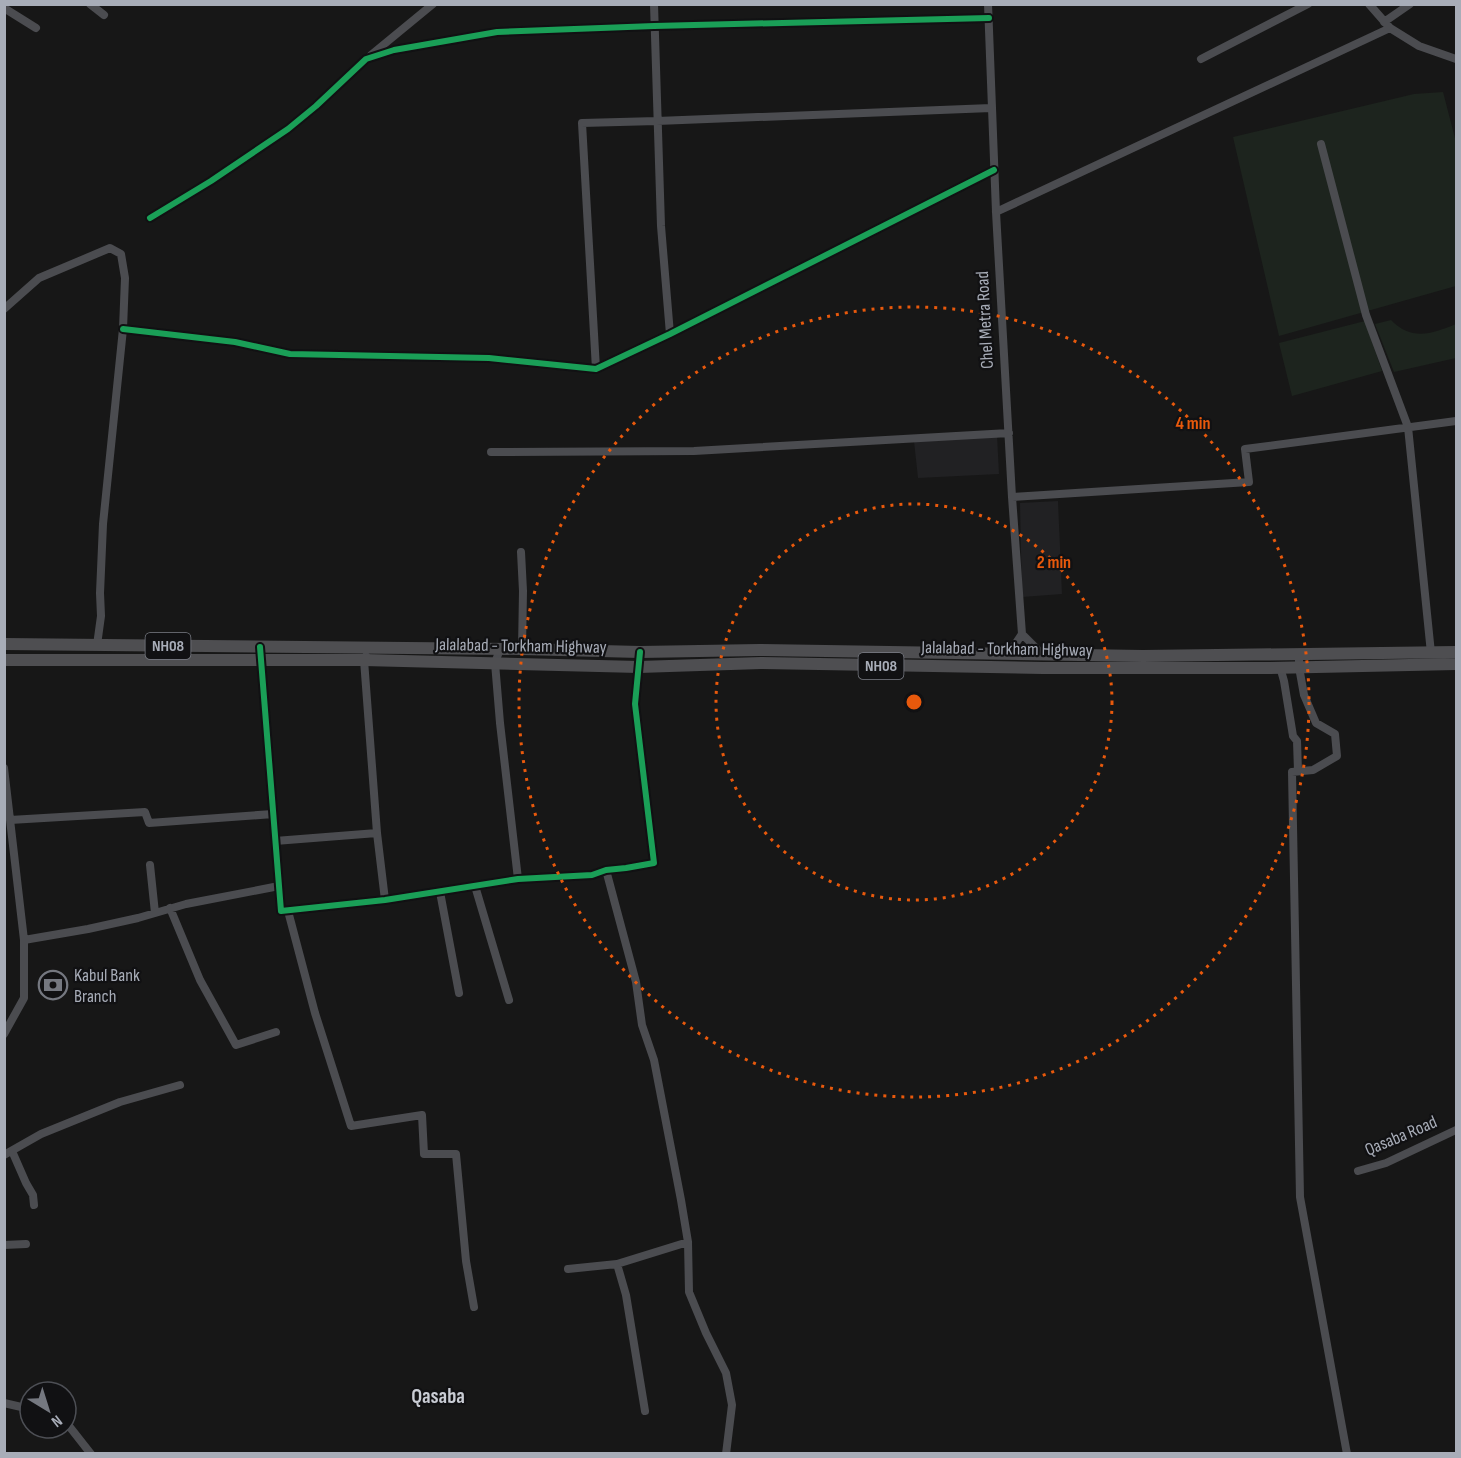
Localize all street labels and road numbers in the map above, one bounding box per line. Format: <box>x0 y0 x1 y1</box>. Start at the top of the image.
street label: Chel Metra Road <box>972 271 998 369</box>
road number: NH08 <box>146 633 190 659</box>
street label: Jalalabad - Torkham Highway <box>434 634 607 658</box>
street label: Jalalabad - Torkham Highway <box>920 637 1093 661</box>
road number: NH08 <box>858 653 904 679</box>
street label: Qasaba Road <box>1362 1111 1440 1161</box>

